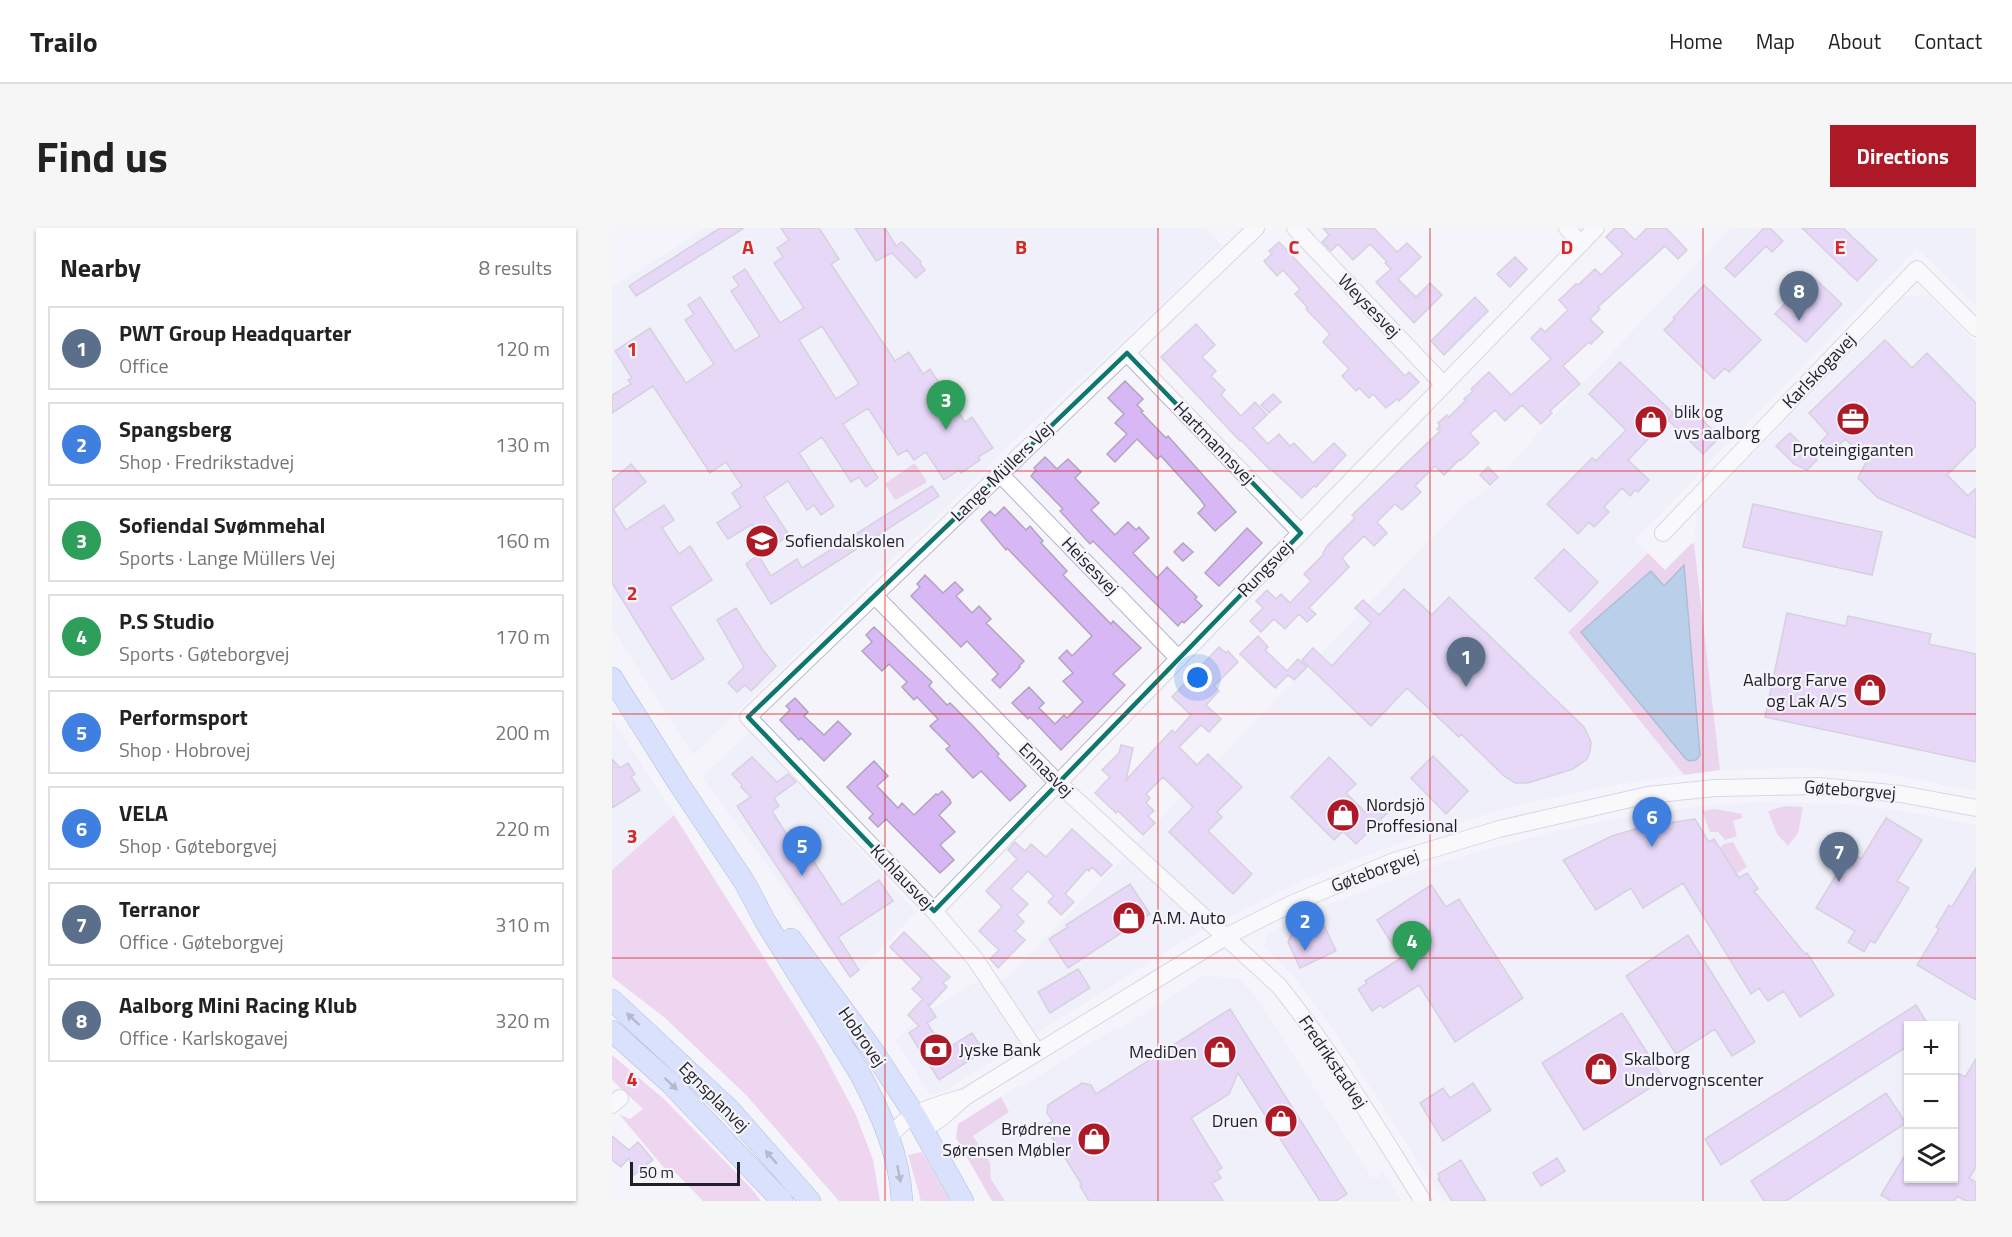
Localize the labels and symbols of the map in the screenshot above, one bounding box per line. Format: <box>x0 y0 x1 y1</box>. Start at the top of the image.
text: A <box>742 231 754 262</box>
text: B <box>1015 231 1027 262</box>
text: C <box>1289 231 1300 262</box>
text: D <box>1561 231 1573 262</box>
text: E <box>1834 231 1846 262</box>
street label: Weysesvej <box>1332 267 1407 344</box>
pin: 8 <box>1780 272 1818 321</box>
street label: Karlskogavej <box>1776 327 1862 414</box>
text: 1 <box>626 333 638 364</box>
pin: 3 <box>926 380 966 430</box>
street label: Hartmannsvej <box>1168 395 1261 490</box>
place label: blik og vvs aalborg <box>1674 398 1760 446</box>
office icon: Proteingiganten <box>1835 401 1871 437</box>
shop icon: blik og vvs aalborg <box>1633 404 1669 440</box>
street label: Lange Müllers Vej <box>944 416 1059 528</box>
place label: Proteingiganten <box>1792 436 1914 463</box>
school or university icon: Sofiendalskolen <box>744 523 780 559</box>
place label: Sofiendalskolen <box>785 527 905 554</box>
street label: Heisesvej <box>1056 530 1125 601</box>
street label: Rungsvej <box>1231 534 1298 603</box>
text: 2 <box>626 577 638 608</box>
pin: 1 <box>1446 638 1486 687</box>
your location <box>1183 663 1212 692</box>
place label: Aalborg Farve og Lak A/S <box>1743 666 1847 714</box>
shop icon: Aalborg Farve og Lak A/S <box>1852 672 1888 708</box>
street label: Ennasvej <box>1013 736 1080 803</box>
street label: Gøteborgvej <box>1803 773 1897 806</box>
place label: Nordsjö Proffesional <box>1366 791 1458 839</box>
shop icon: Nordsjö Proffesional <box>1325 797 1361 833</box>
pin: 6 <box>1632 798 1672 847</box>
text: 3 <box>626 820 638 851</box>
pin: 5 <box>782 826 822 876</box>
pin: 7 <box>1820 832 1858 882</box>
street label: Kuhlausvej <box>864 838 940 915</box>
street label: Gøteborgvej <box>1327 842 1423 899</box>
shop icon: A.M. Auto <box>1111 900 1147 936</box>
pin: 2 <box>1286 902 1324 951</box>
place label: A.M. Auto <box>1152 904 1226 931</box>
pin: 4 <box>1392 922 1432 971</box>
street label: Hobrovej <box>832 1001 893 1072</box>
street label: Fredrikstadvej <box>1292 1010 1375 1114</box>
one-way arrow <box>627 1013 641 1027</box>
bank icon: Jyske Bank <box>918 1032 954 1068</box>
shop icon: MediDen <box>1202 1034 1238 1070</box>
place label: Jyske Bank <box>959 1036 1041 1063</box>
place label: MediDen <box>1129 1038 1197 1065</box>
place label: Skalborg Undervognscenter <box>1624 1045 1763 1093</box>
shop icon: Skalborg Undervognscenter <box>1583 1051 1619 1087</box>
street label: Egnsplanvej <box>673 1055 756 1138</box>
text: 4 <box>626 1063 638 1094</box>
one-way arrow <box>664 1077 678 1091</box>
shop icon: Druen <box>1263 1103 1299 1139</box>
place label: Druen <box>1212 1107 1258 1134</box>
place label: Brødrene Sørensen Møbler <box>942 1115 1071 1163</box>
shop icon: Brødrene Sørensen Møbler <box>1076 1121 1112 1157</box>
one-way arrow <box>765 1150 778 1165</box>
scale bar <box>630 1159 740 1186</box>
one-way arrow <box>895 1165 904 1184</box>

